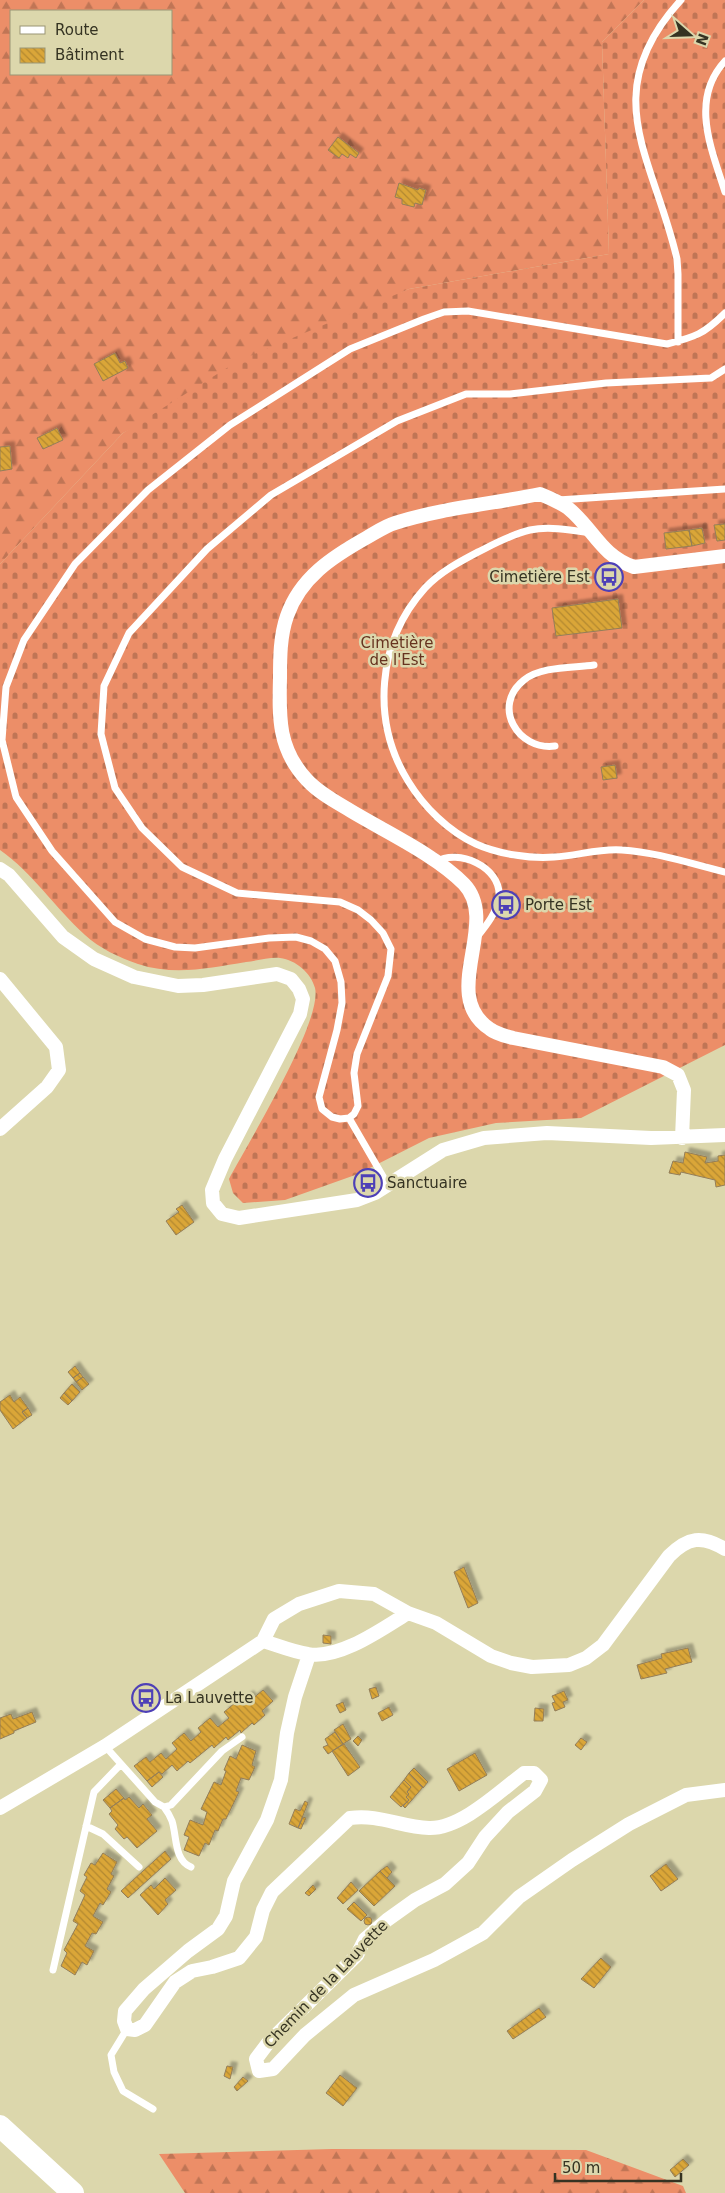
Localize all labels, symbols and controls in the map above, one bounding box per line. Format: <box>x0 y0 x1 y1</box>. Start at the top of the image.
legend <box>10 10 172 75</box>
north arrow <box>665 10 715 60</box>
text: Route <box>55 21 99 39</box>
text: N <box>693 31 712 48</box>
text: Bâtiment <box>55 46 124 64</box>
bus stop icon: Cimetière Est <box>594 562 624 592</box>
place label: Cimetière Est <box>489 568 590 586</box>
park label: Cimetière de l'Est <box>361 634 433 669</box>
bus stop icon: Porte Est <box>491 890 521 920</box>
place label: Porte Est <box>525 896 592 914</box>
bus stop icon: Sanctuaire <box>353 1168 383 1198</box>
place label: Sanctuaire <box>387 1174 467 1192</box>
bus stop icon: La Lauvette <box>131 1683 161 1713</box>
place label: La Lauvette <box>165 1689 253 1707</box>
street label: Chemin de la Lauvette <box>260 1917 392 2051</box>
scale bar <box>555 2150 681 2182</box>
text: 50 m <box>562 2159 600 2177</box>

